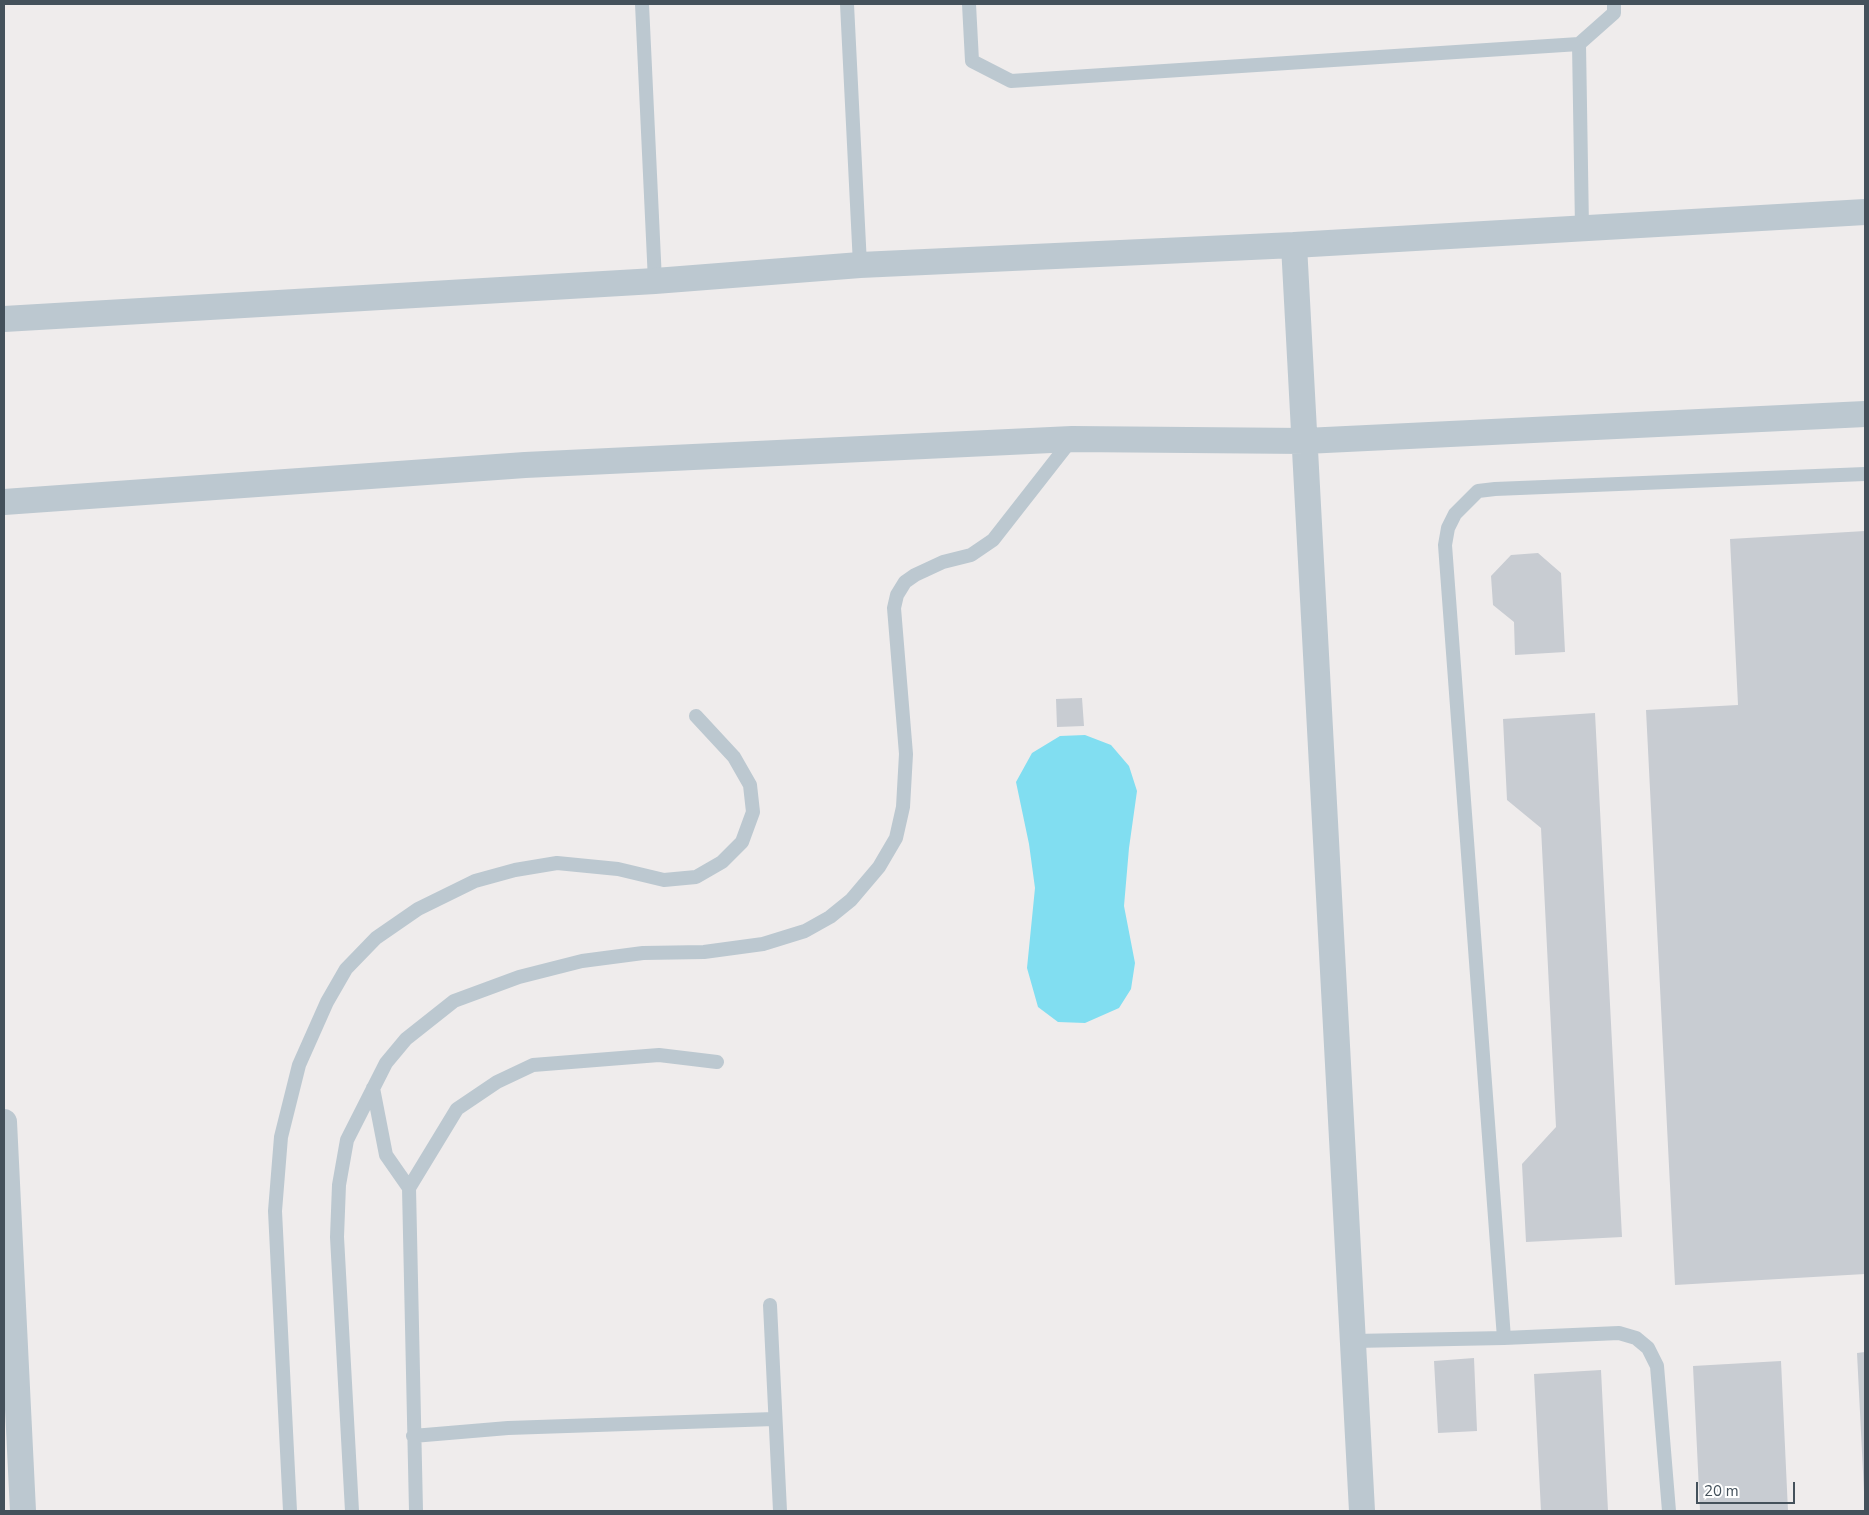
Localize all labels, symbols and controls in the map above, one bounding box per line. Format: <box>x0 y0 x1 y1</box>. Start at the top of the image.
scale bar <box>1699 1472 1798 1504</box>
text: 20 m <box>1704 1481 1739 1501</box>

